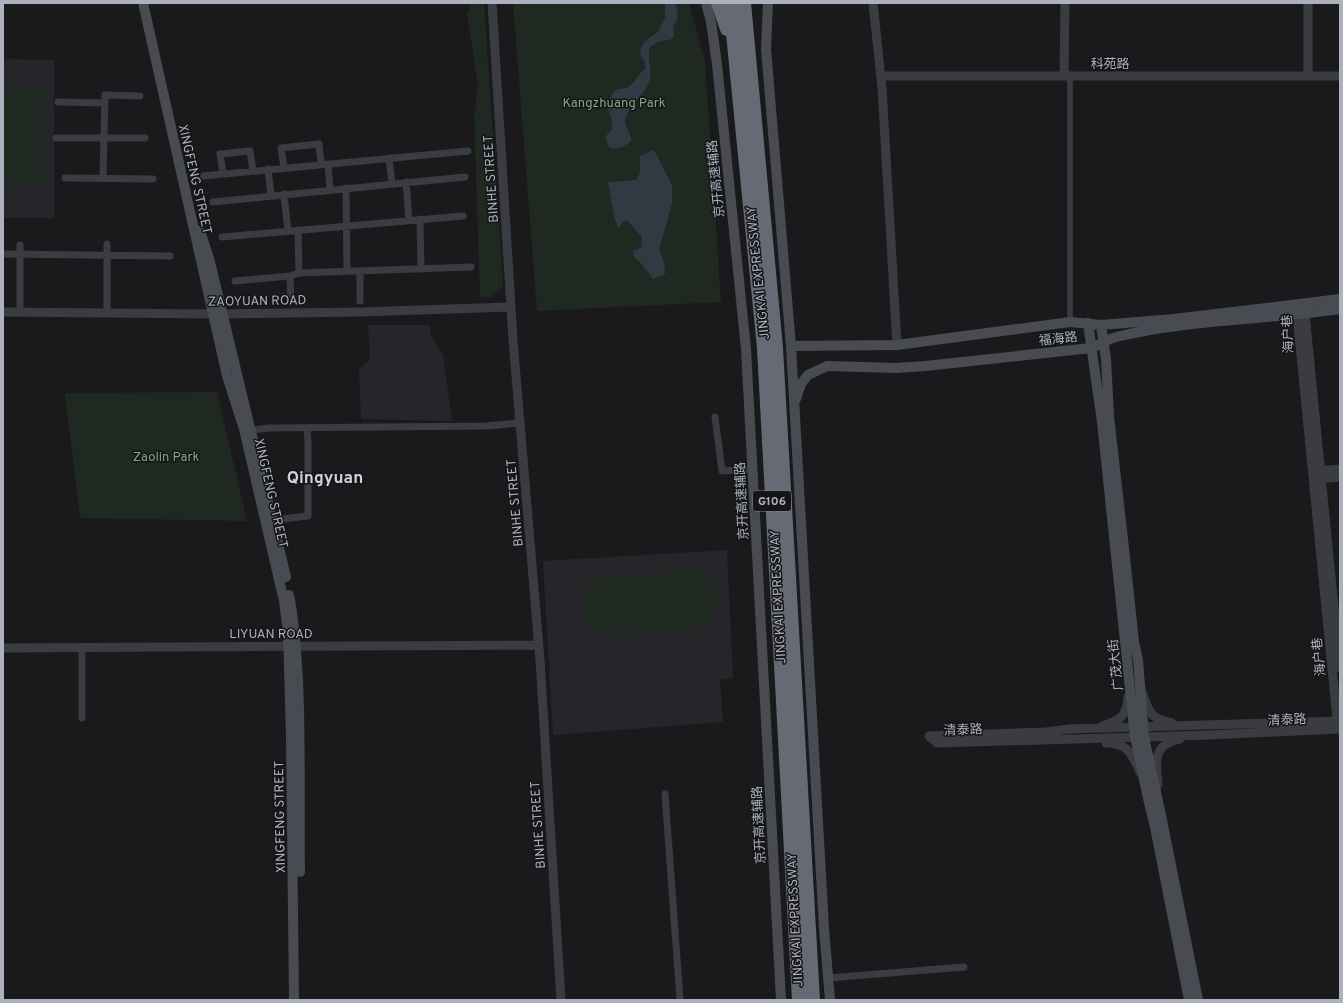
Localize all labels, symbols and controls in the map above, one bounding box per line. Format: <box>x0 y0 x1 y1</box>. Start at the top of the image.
street label: 科苑路 <box>1090 57 1130 73</box>
park label: Kangzhuang Park <box>562 96 666 112</box>
street label: XINGFENG STREET <box>174 123 214 236</box>
street label: BINHE STREET <box>481 134 503 223</box>
street label: 京开高速辅路 <box>705 139 729 218</box>
street label: JINGKAI EXPRESSWAY <box>744 205 774 340</box>
street label: ZAOYUAN ROAD <box>208 293 306 311</box>
street label: 海户巷 <box>1279 314 1298 354</box>
street label: 福海路 <box>1038 329 1078 350</box>
street label: XINGFENG STREET <box>250 437 290 550</box>
park label: Zaolin Park <box>133 450 199 466</box>
street label: BINHE STREET <box>504 458 528 547</box>
street label: 京开高速辅路 <box>733 462 753 540</box>
district label: Qingyuan <box>287 468 363 490</box>
road number: G106 <box>753 491 791 511</box>
street label: JINGKAI EXPRESSWAY <box>767 529 791 664</box>
street label: LIYUAN ROAD <box>229 627 313 643</box>
street label: 海户巷 <box>1309 637 1330 677</box>
street label: 广茂大街 <box>1106 638 1128 691</box>
street label: 清泰路 <box>1267 711 1307 730</box>
street label: 清泰路 <box>943 721 983 740</box>
street label: XINGFENG STREET <box>272 761 290 873</box>
street label: BINHE STREET <box>528 780 550 869</box>
street label: 京开高速辅路 <box>750 786 770 864</box>
street label: JINGKAI EXPRESSWAY <box>784 852 808 987</box>

